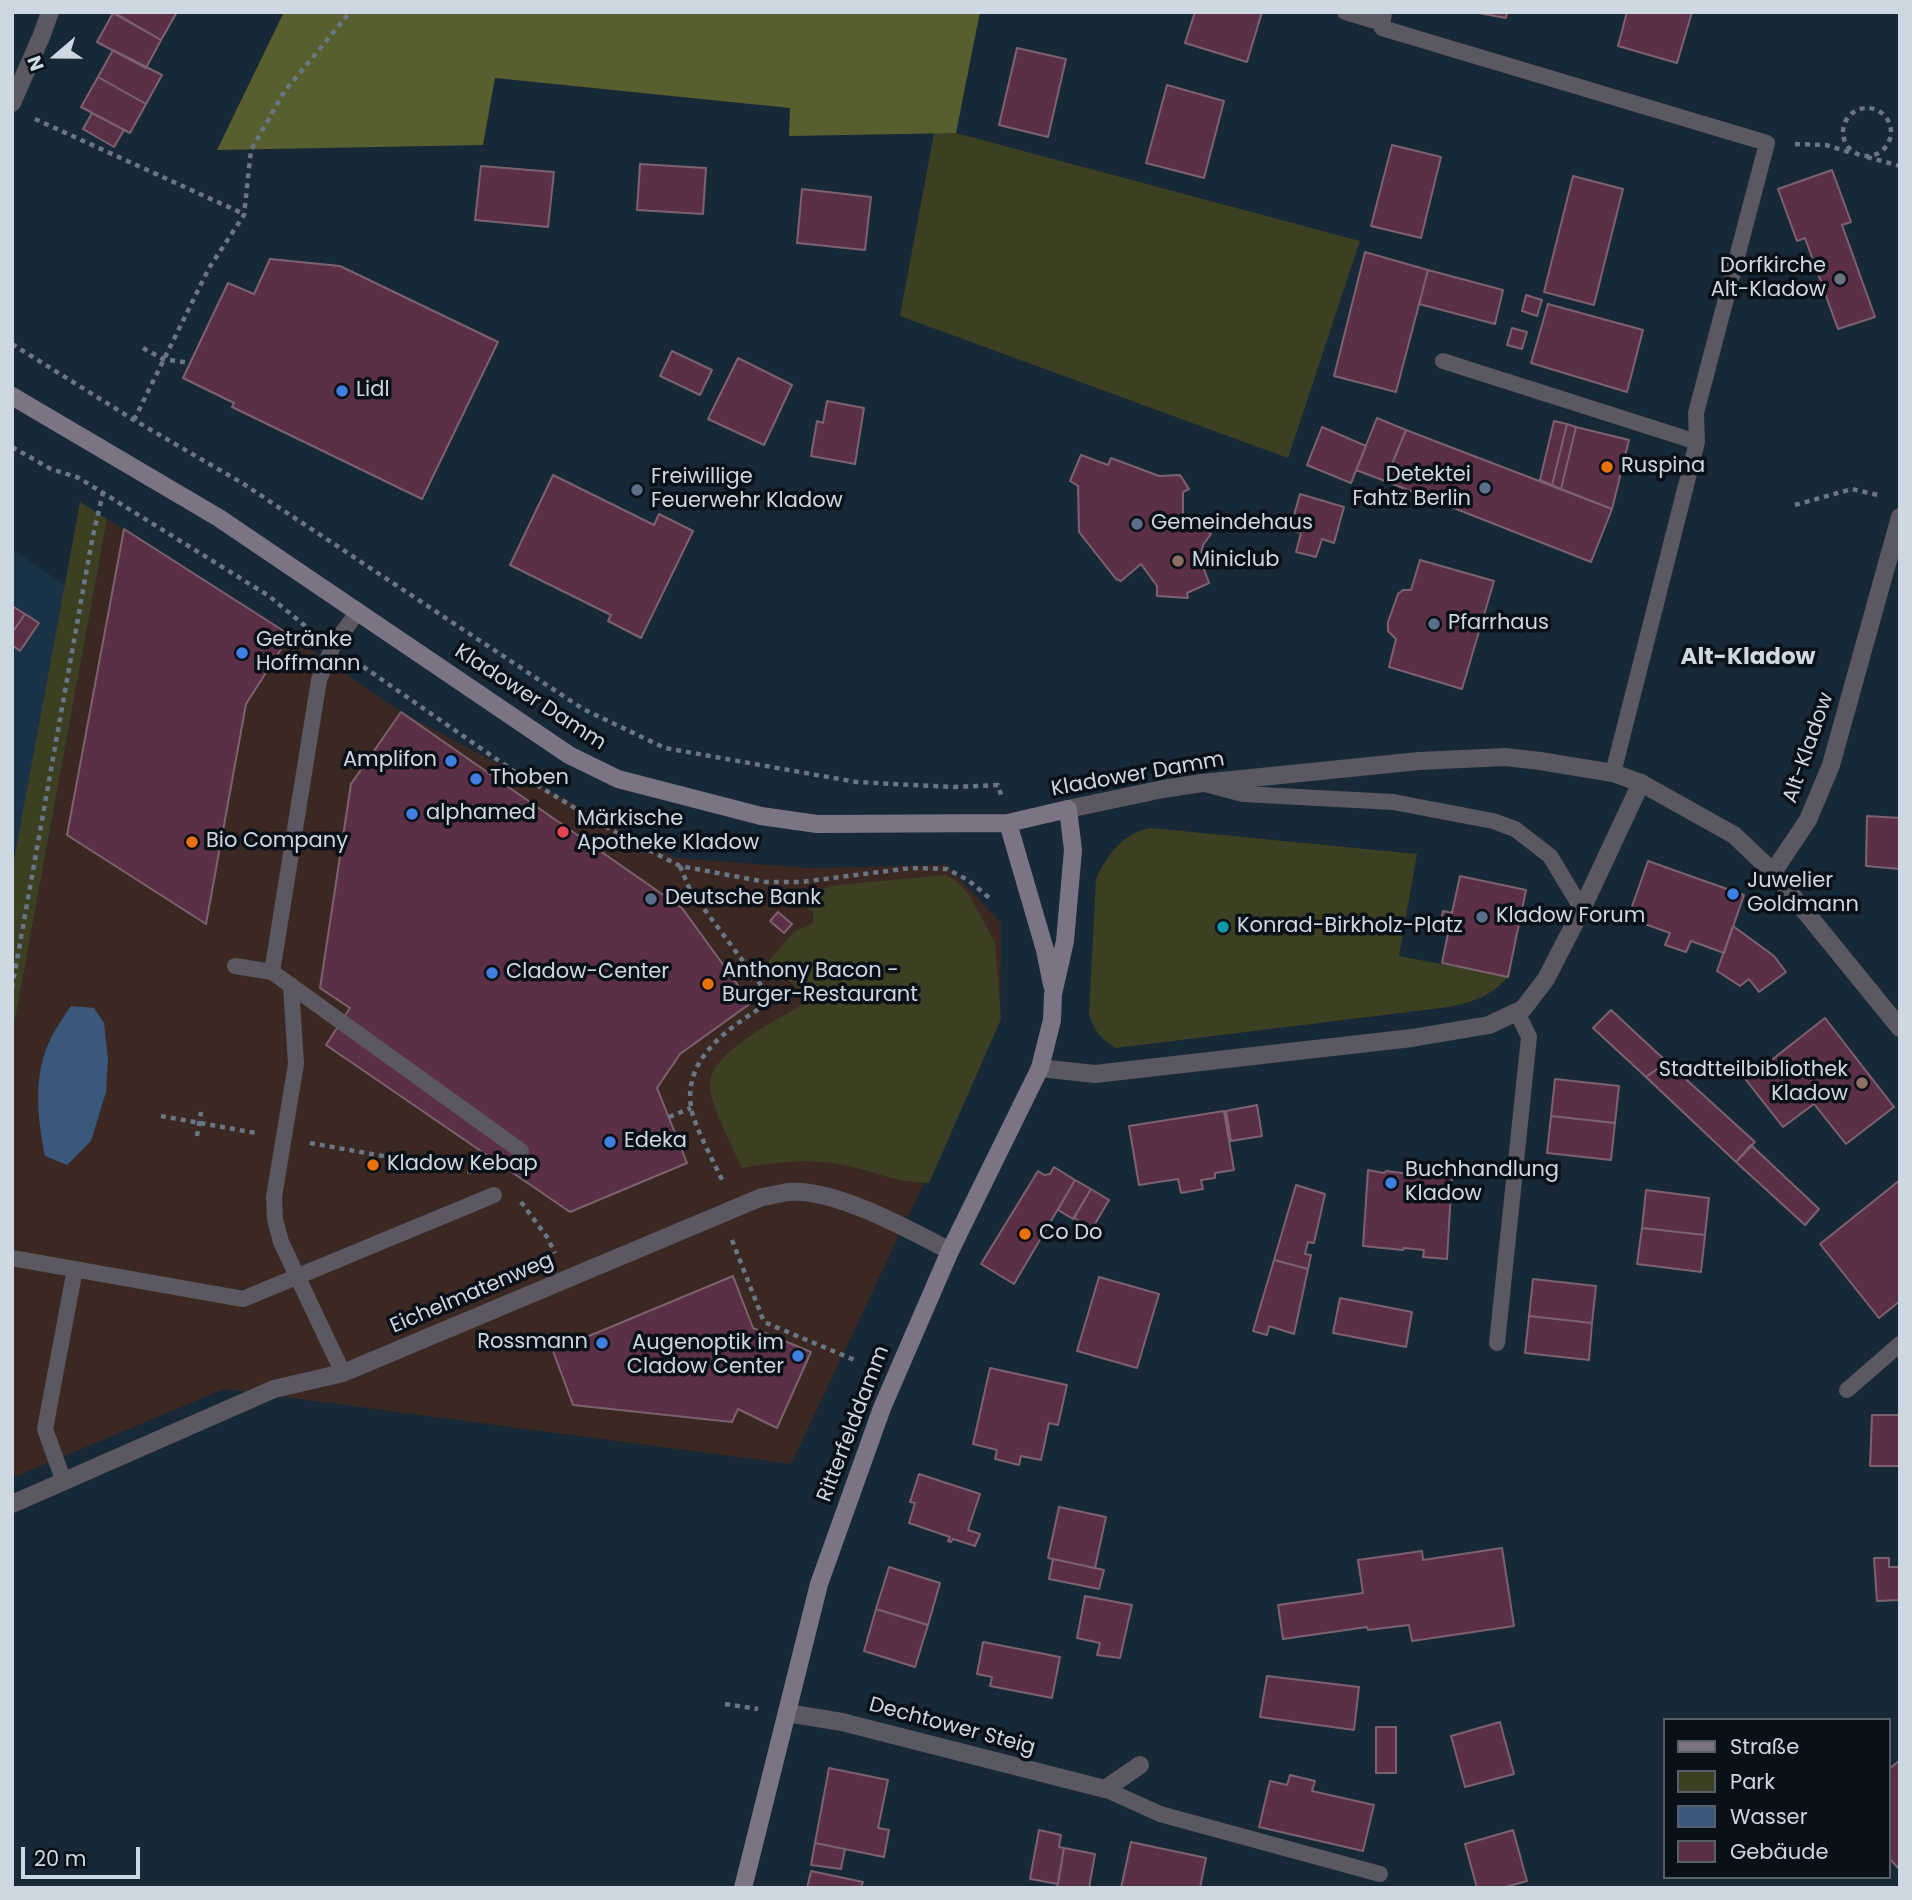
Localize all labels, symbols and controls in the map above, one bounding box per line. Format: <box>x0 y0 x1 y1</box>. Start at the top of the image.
north arrow <box>21 21 91 91</box>
text: N <box>21 52 51 75</box>
place label: Dorfkirche Alt-Kladow <box>1711 254 1826 304</box>
marker: Dorfkirche Alt-Kladow <box>1832 271 1848 287</box>
place label: Lidl <box>356 378 390 404</box>
marker: Lidl <box>334 383 350 399</box>
place label: Ruspina <box>1621 454 1705 480</box>
marker: Ruspina <box>1599 459 1615 475</box>
place label: Detektei Fahtz Berlin <box>1352 463 1471 513</box>
place label: Freiwillige Feuerwehr Kladow <box>651 465 843 515</box>
marker: Detektei Fahtz Berlin <box>1477 480 1493 496</box>
marker: Freiwillige Feuerwehr Kladow <box>629 482 645 498</box>
place label: Gemeindehaus <box>1151 511 1313 537</box>
marker: Gemeindehaus <box>1129 516 1145 532</box>
place label: Miniclub <box>1192 548 1279 574</box>
marker: Miniclub <box>1170 553 1186 569</box>
place label: Pfarrhaus <box>1448 611 1549 637</box>
marker: Pfarrhaus <box>1426 616 1442 632</box>
place label: Getränke Hoffmann <box>256 628 360 678</box>
street label: Kladower Damm <box>450 640 610 756</box>
district label: Alt-Kladow <box>1680 644 1816 672</box>
marker: Getränke Hoffmann <box>234 645 250 661</box>
street label: Alt-Kladow <box>1778 689 1840 807</box>
street label: Kladower Damm <box>1049 747 1227 803</box>
place label: Amplifon <box>343 748 437 774</box>
marker: Amplifon <box>443 753 459 769</box>
place label: Thoben <box>490 766 569 792</box>
marker: Thoben <box>468 771 484 787</box>
place label: alphamed <box>426 801 536 827</box>
marker: alphamed <box>404 806 420 822</box>
place label: Märkische Apotheke Kladow <box>577 807 759 857</box>
marker: Märkische Apotheke Kladow <box>555 824 571 840</box>
place label: Bio Company <box>206 829 348 855</box>
marker: Bio Company <box>184 834 200 850</box>
place label: Juwelier Goldmann <box>1747 869 1859 919</box>
place label: Deutsche Bank <box>665 886 821 912</box>
marker: Juwelier Goldmann <box>1725 886 1741 902</box>
marker: Deutsche Bank <box>643 891 659 907</box>
place label: Kladow Forum <box>1496 904 1645 930</box>
marker: Kladow Forum <box>1474 909 1490 925</box>
place label: Konrad-Birkholz-Platz <box>1237 914 1463 940</box>
marker: Konrad-Birkholz-Platz <box>1215 919 1231 935</box>
place label: Anthony Bacon - Burger-Restaurant <box>722 959 918 1009</box>
place label: Cladow-Center <box>506 960 669 986</box>
marker: Cladow-Center <box>484 965 500 981</box>
marker: Anthony Bacon - Burger-Restaurant <box>700 976 716 992</box>
place label: Stadtteilbibliothek Kladow <box>1659 1058 1848 1108</box>
marker: Stadtteilbibliothek Kladow <box>1854 1075 1870 1091</box>
place label: Edeka <box>624 1129 687 1155</box>
marker: Edeka <box>602 1134 618 1150</box>
place label: Kladow Kebap <box>387 1152 538 1178</box>
marker: Kladow Kebap <box>365 1157 381 1173</box>
place label: Buchhandlung Kladow <box>1405 1158 1559 1208</box>
marker: Buchhandlung Kladow <box>1383 1175 1399 1191</box>
place label: Co Do <box>1039 1221 1103 1247</box>
marker: Co Do <box>1017 1226 1033 1242</box>
street label: Eichelmatenweg <box>387 1248 557 1340</box>
place label: Rossmann <box>477 1330 588 1356</box>
place label: Augenoptik im Cladow Center <box>627 1331 784 1381</box>
marker: Rossmann <box>594 1335 610 1351</box>
street label: Ritterfelddamm <box>813 1342 895 1506</box>
marker: Augenoptik im Cladow Center <box>790 1348 806 1364</box>
street label: Dechtower Steig <box>866 1693 1038 1761</box>
legend <box>1664 1718 1891 1879</box>
text: Straße <box>1730 1732 1799 1761</box>
text: Park <box>1730 1767 1775 1796</box>
text: Wasser <box>1730 1802 1807 1831</box>
scale bar <box>24 1834 144 1878</box>
text: Gebäude <box>1730 1837 1828 1866</box>
text: 20 m <box>34 1844 87 1873</box>

